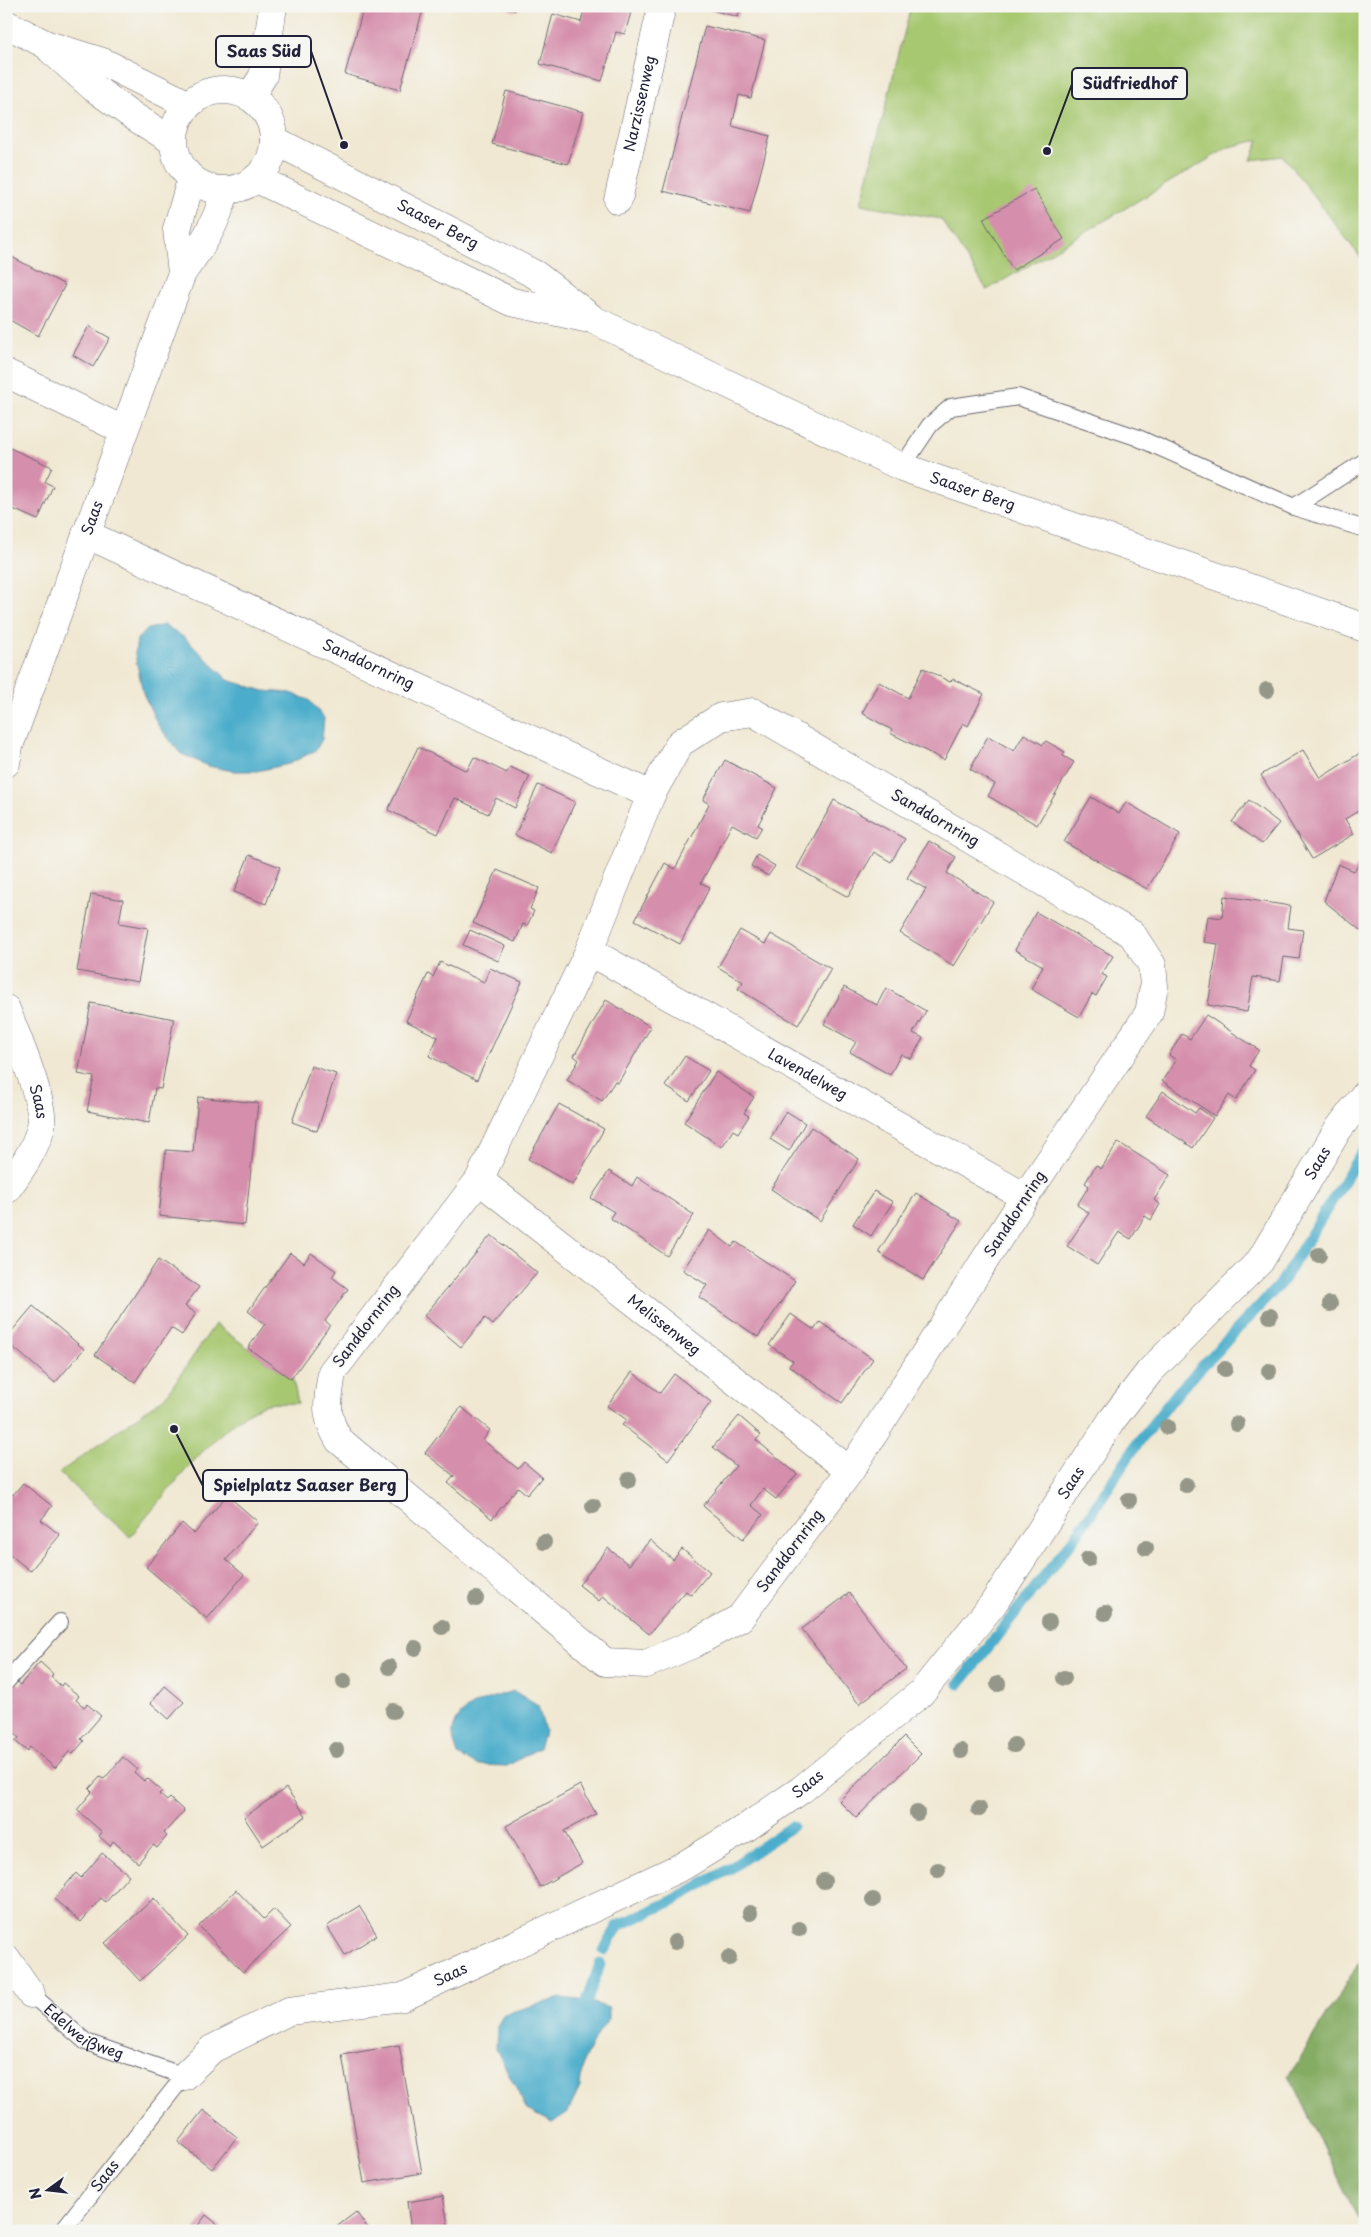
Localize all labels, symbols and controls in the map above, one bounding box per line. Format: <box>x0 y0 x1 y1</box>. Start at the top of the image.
callout: Saas Süd <box>216 36 311 67</box>
text: Saas Süd <box>227 38 301 62</box>
street label: Narzissenweg <box>616 53 660 153</box>
callout: Südfriedhof <box>1072 68 1187 99</box>
text: Südfriedhof <box>1083 70 1179 94</box>
street label: Saaser Berg <box>393 192 483 254</box>
street label: Saaser Berg <box>927 465 1019 516</box>
street label: Saas <box>74 497 108 538</box>
street label: Sanddornring <box>319 632 419 694</box>
street label: Sanddornring <box>887 782 984 851</box>
street label: Lavendelweg <box>764 1041 852 1105</box>
street label: Saas <box>25 1081 55 1120</box>
street label: Saas <box>1298 1142 1335 1184</box>
street label: Sanddornring <box>977 1165 1050 1261</box>
street label: Sanddornring <box>326 1279 404 1371</box>
street label: Melissenweg <box>623 1288 707 1360</box>
street label: Saas <box>1051 1461 1089 1503</box>
callout: Spielplatz Saaser Berg <box>203 1470 407 1501</box>
text: Spielplatz Saaser Berg <box>213 1472 397 1496</box>
street label: Sanddornring <box>750 1504 828 1596</box>
street label: Saas <box>786 1763 828 1803</box>
street label: Saas <box>429 1956 471 1991</box>
street label: Edelweißweg <box>39 1997 127 2064</box>
street label: Saas <box>84 2154 124 2196</box>
north arrow <box>22 2164 72 2214</box>
text: N <box>23 2185 47 2202</box>

